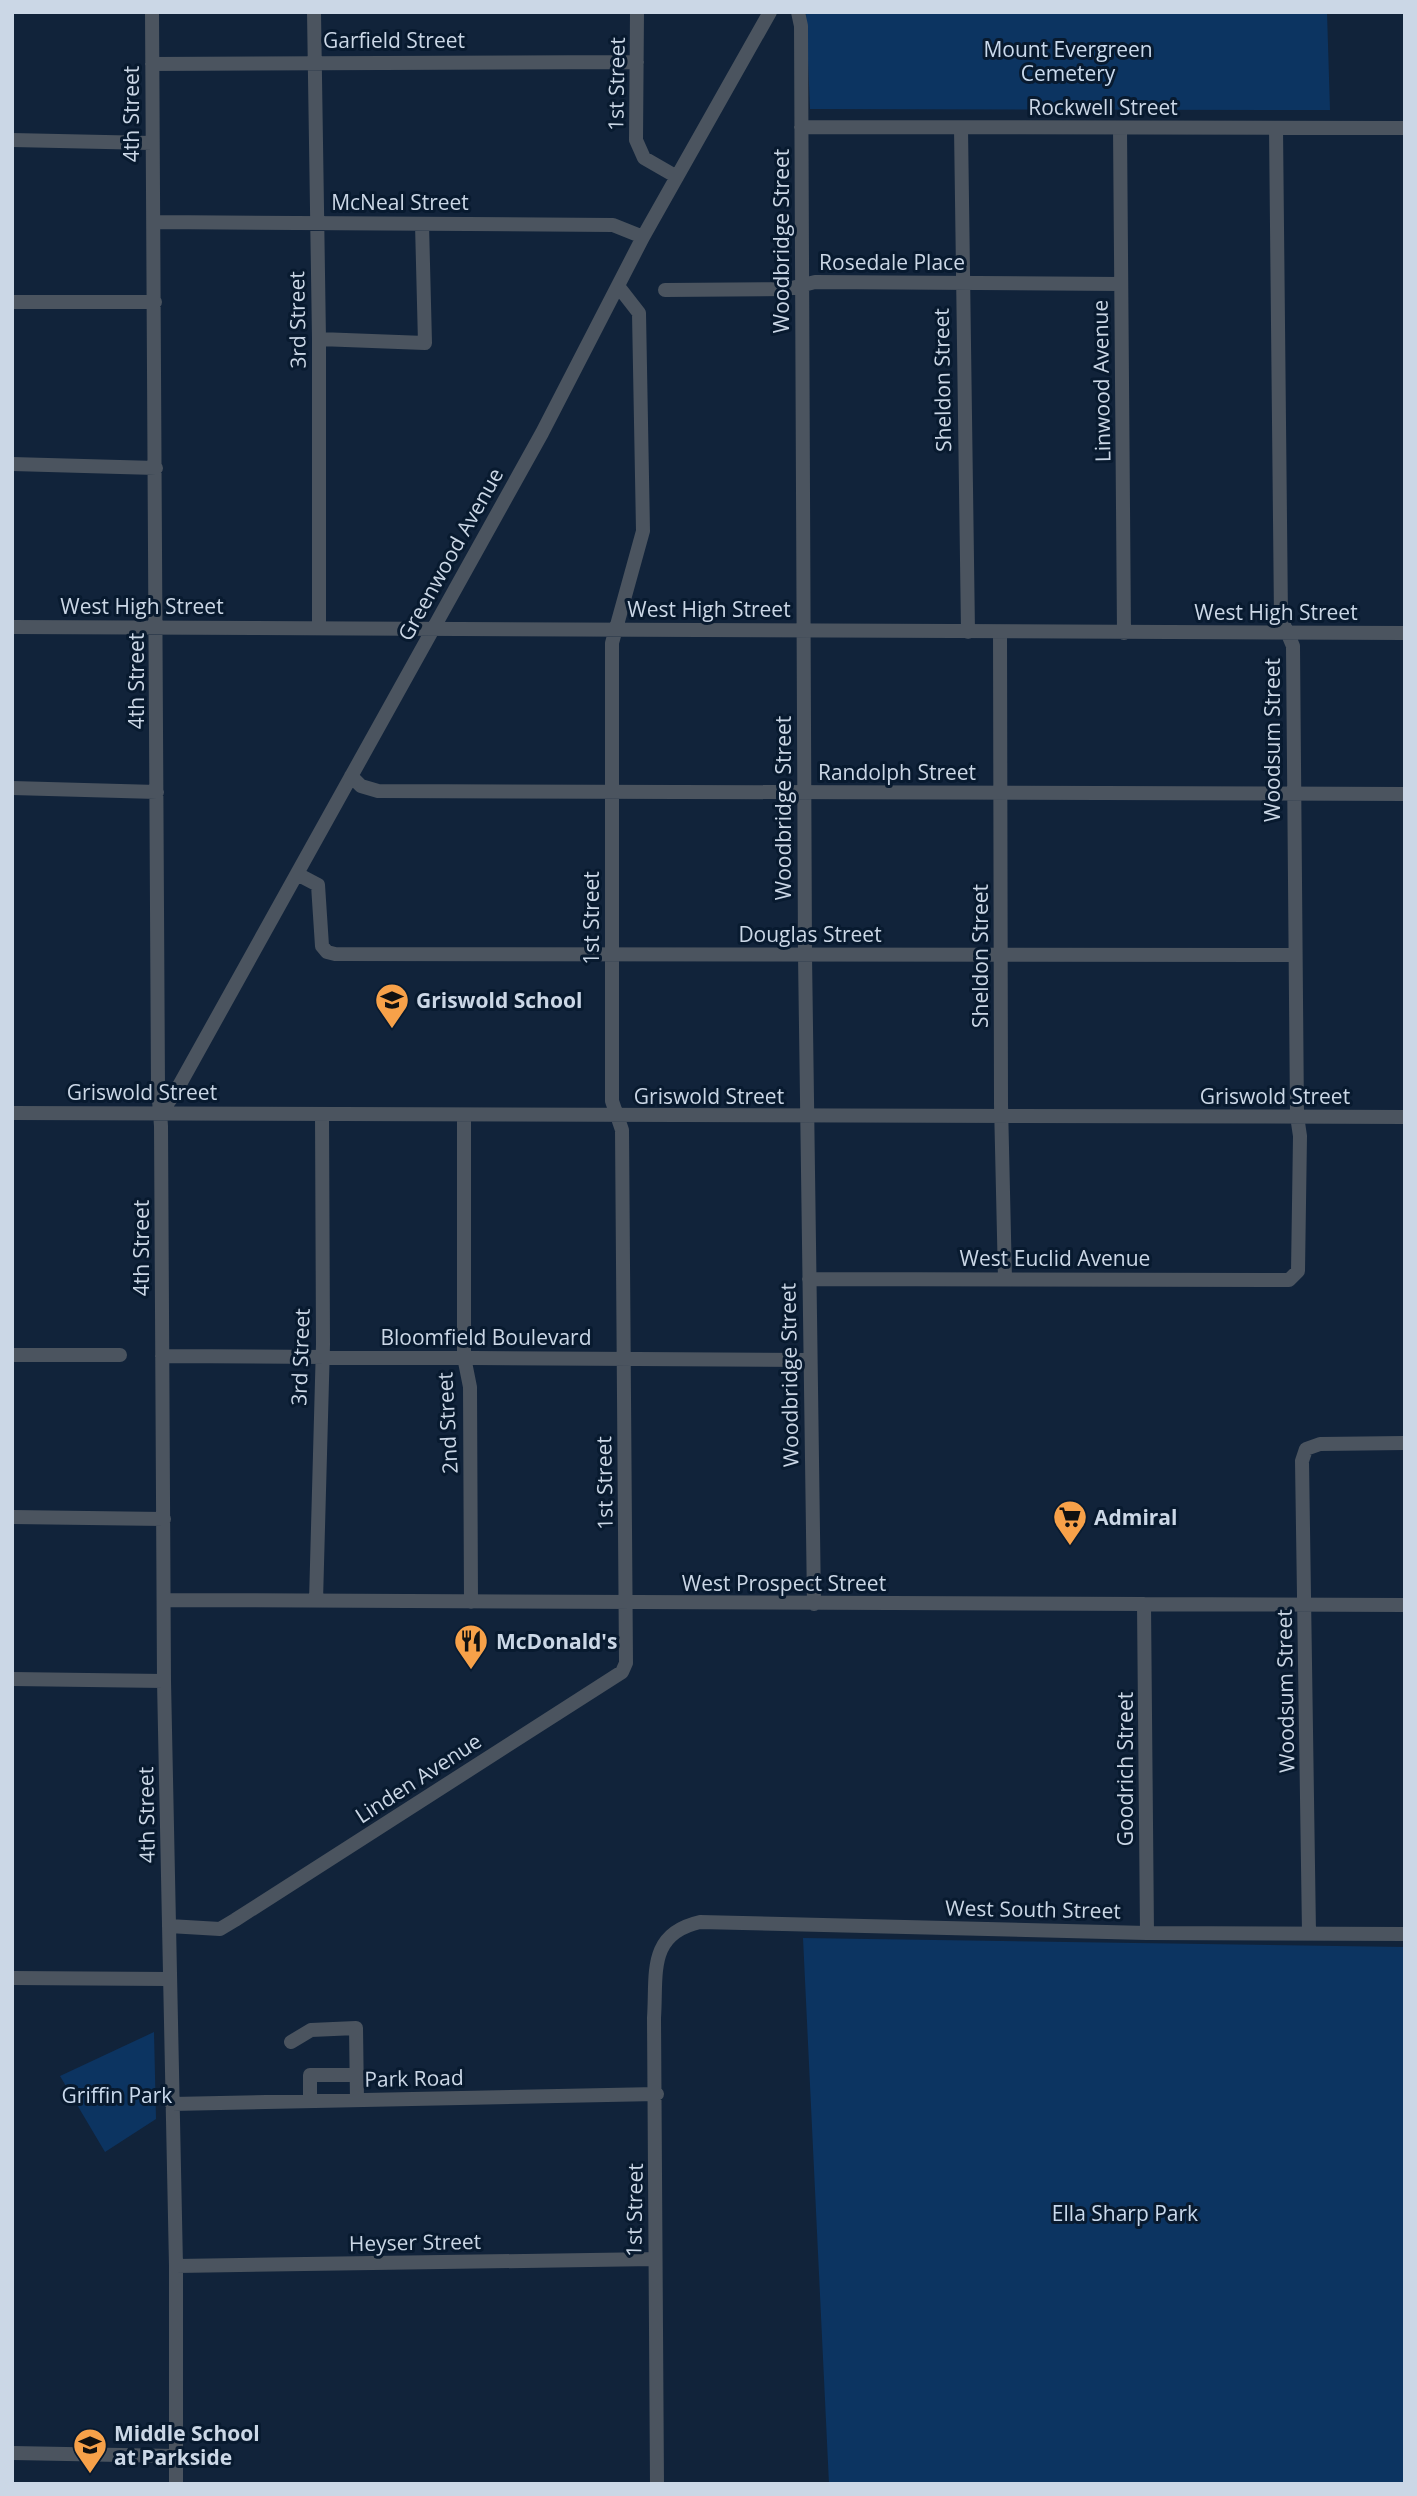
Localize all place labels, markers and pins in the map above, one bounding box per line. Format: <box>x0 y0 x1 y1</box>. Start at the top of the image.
school or university icon: Griswold School <box>373 981 411 1030</box>
place label: Griswold School <box>416 986 582 1014</box>
supermarket icon: Admiral <box>1051 1498 1089 1547</box>
place label: Admiral <box>1094 1503 1177 1531</box>
restaurant icon: McDonald's <box>452 1622 490 1671</box>
place label: McDonald's <box>496 1627 617 1655</box>
place label: Middle School at Parkside <box>114 2419 260 2471</box>
school or university icon: Middle School at Parkside <box>71 2426 109 2475</box>

